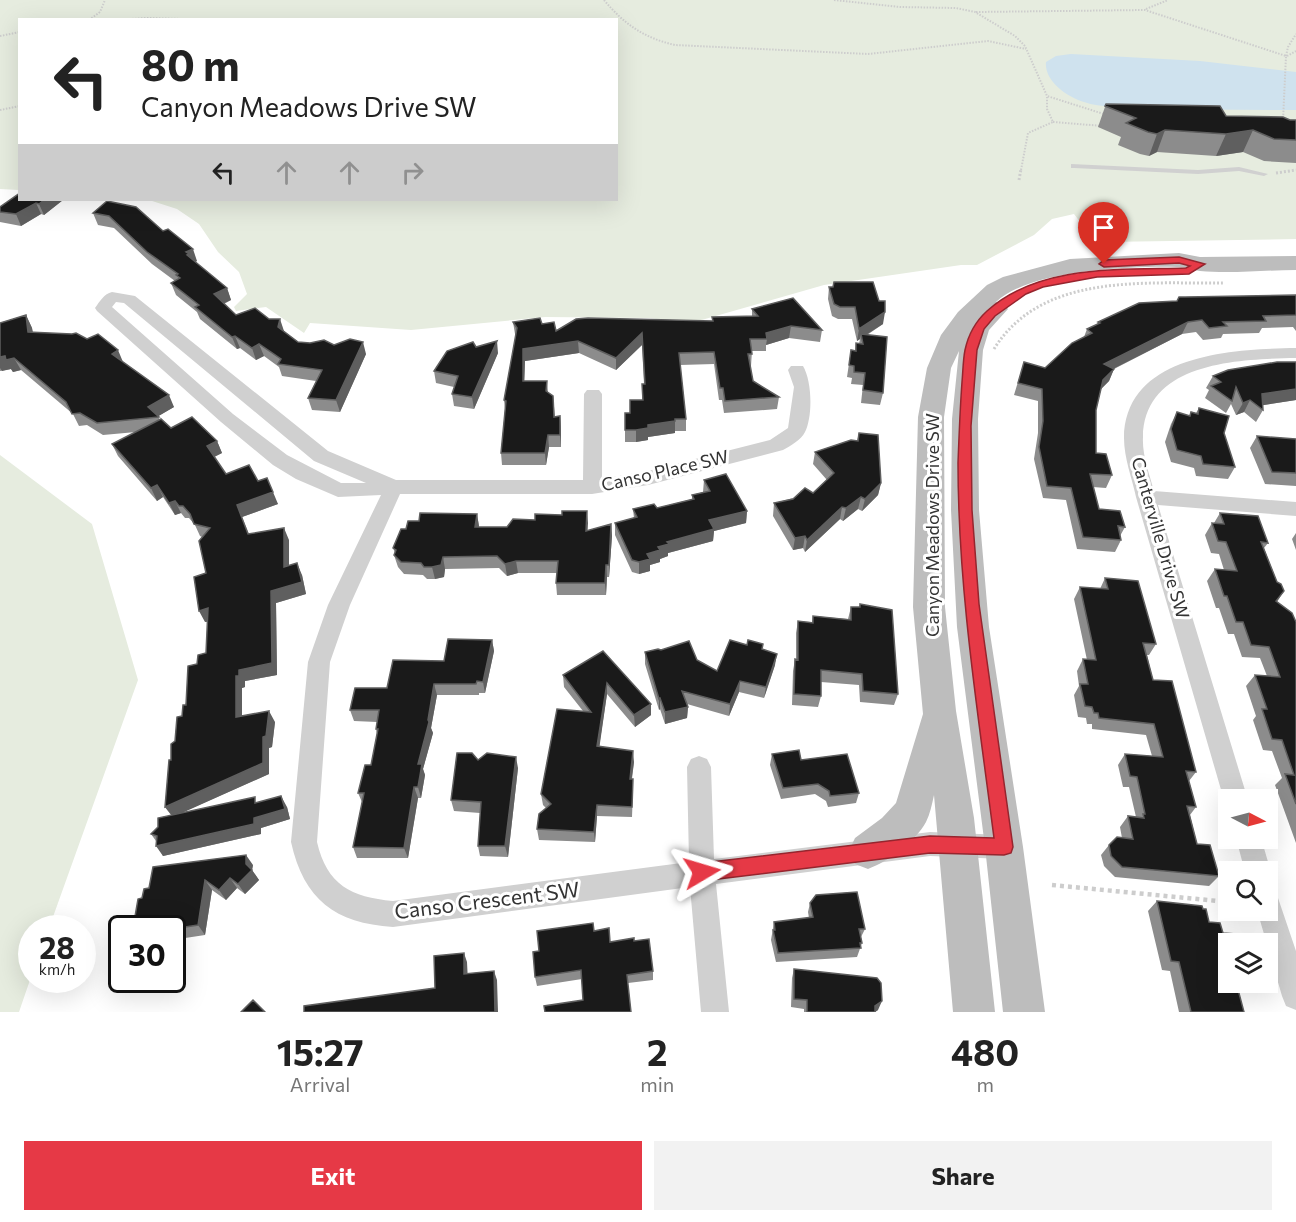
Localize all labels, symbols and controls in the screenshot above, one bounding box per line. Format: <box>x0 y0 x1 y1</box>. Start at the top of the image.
text: 80 m <box>141 38 240 90</box>
icon: left <box>42 42 120 120</box>
text: Canyon Meadows Drive SW <box>141 90 477 123</box>
icon: left <box>207 156 240 189</box>
icon: ahead <box>270 156 303 189</box>
icon: ahead <box>333 156 366 189</box>
icon: right <box>396 156 429 189</box>
pin <box>1078 202 1129 264</box>
icon: arrive <box>1087 211 1120 244</box>
street label: Canyon Meadows Drive SW <box>921 413 943 637</box>
street label: Canso Place SW <box>599 445 731 495</box>
street label: Canterville Drive SW <box>1127 454 1195 621</box>
north arrow <box>1218 789 1278 849</box>
map controls <box>1218 789 1278 993</box>
position arrow <box>670 840 734 904</box>
button: search <box>1218 861 1278 921</box>
street label: Canso Crescent SW <box>393 876 581 923</box>
speed limit sign: 30 <box>108 915 186 993</box>
text: 28 <box>39 928 75 965</box>
button: layers <box>1218 933 1278 993</box>
text: km/h <box>39 960 75 978</box>
text: 15:27 <box>277 1029 364 1073</box>
text: 2 <box>647 1029 668 1073</box>
text: 480 <box>951 1029 1019 1073</box>
text: Arrival <box>290 1072 350 1096</box>
text: min <box>640 1072 674 1096</box>
text: m <box>976 1072 994 1096</box>
button: Exit <box>24 1141 642 1210</box>
button: Share <box>654 1141 1272 1210</box>

